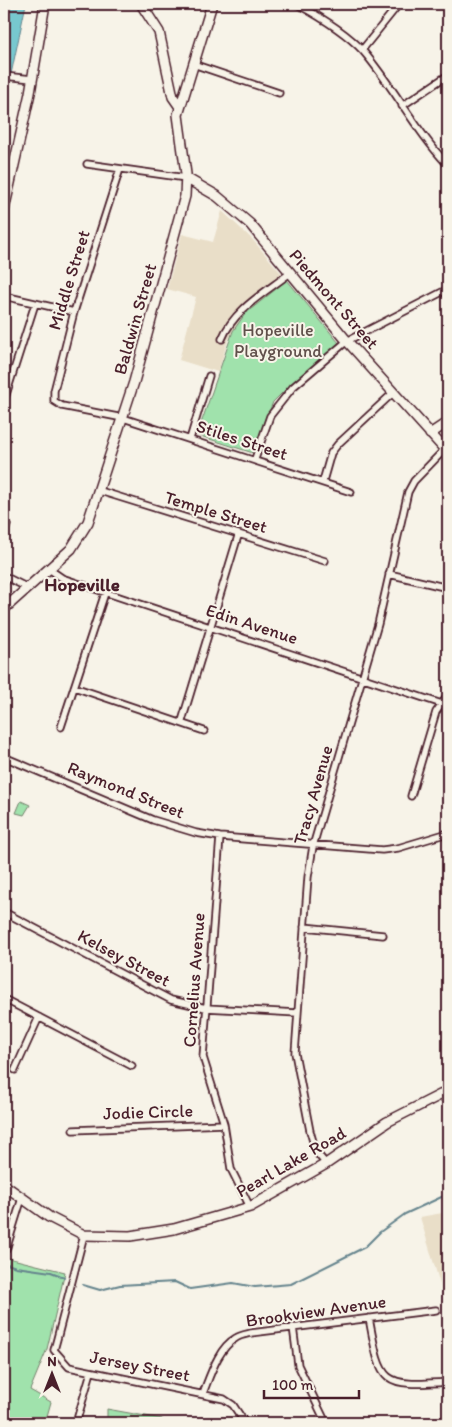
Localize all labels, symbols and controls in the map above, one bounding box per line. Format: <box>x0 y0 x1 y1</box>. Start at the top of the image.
street label: Middle Street <box>43 227 95 333</box>
street label: Piedmont Street <box>284 244 384 354</box>
street label: Baldwin Street <box>109 261 161 377</box>
park label: Hopeville Playground <box>234 319 322 362</box>
street label: Stiles Street <box>193 415 291 465</box>
street label: Temple Street <box>162 486 270 538</box>
district label: Hopeville <box>44 573 120 596</box>
street label: Edin Avenue <box>203 599 301 649</box>
street label: Tracy Avenue <box>288 743 338 847</box>
street label: Raymond Street <box>64 757 188 824</box>
street label: Cornelius Avenue <box>178 912 210 1048</box>
street label: Kelsey Street <box>74 924 174 992</box>
street label: Jodie Circle <box>103 1099 193 1125</box>
street label: Pearl Lake Road <box>232 1122 350 1202</box>
street label: Brookview Avenue <box>244 1290 388 1332</box>
street label: Jersey Street <box>88 1346 192 1387</box>
north arrow <box>28 1350 78 1400</box>
text: N <box>47 1353 57 1370</box>
scale bar <box>264 1367 360 1399</box>
text: 100 m <box>272 1376 314 1394</box>

